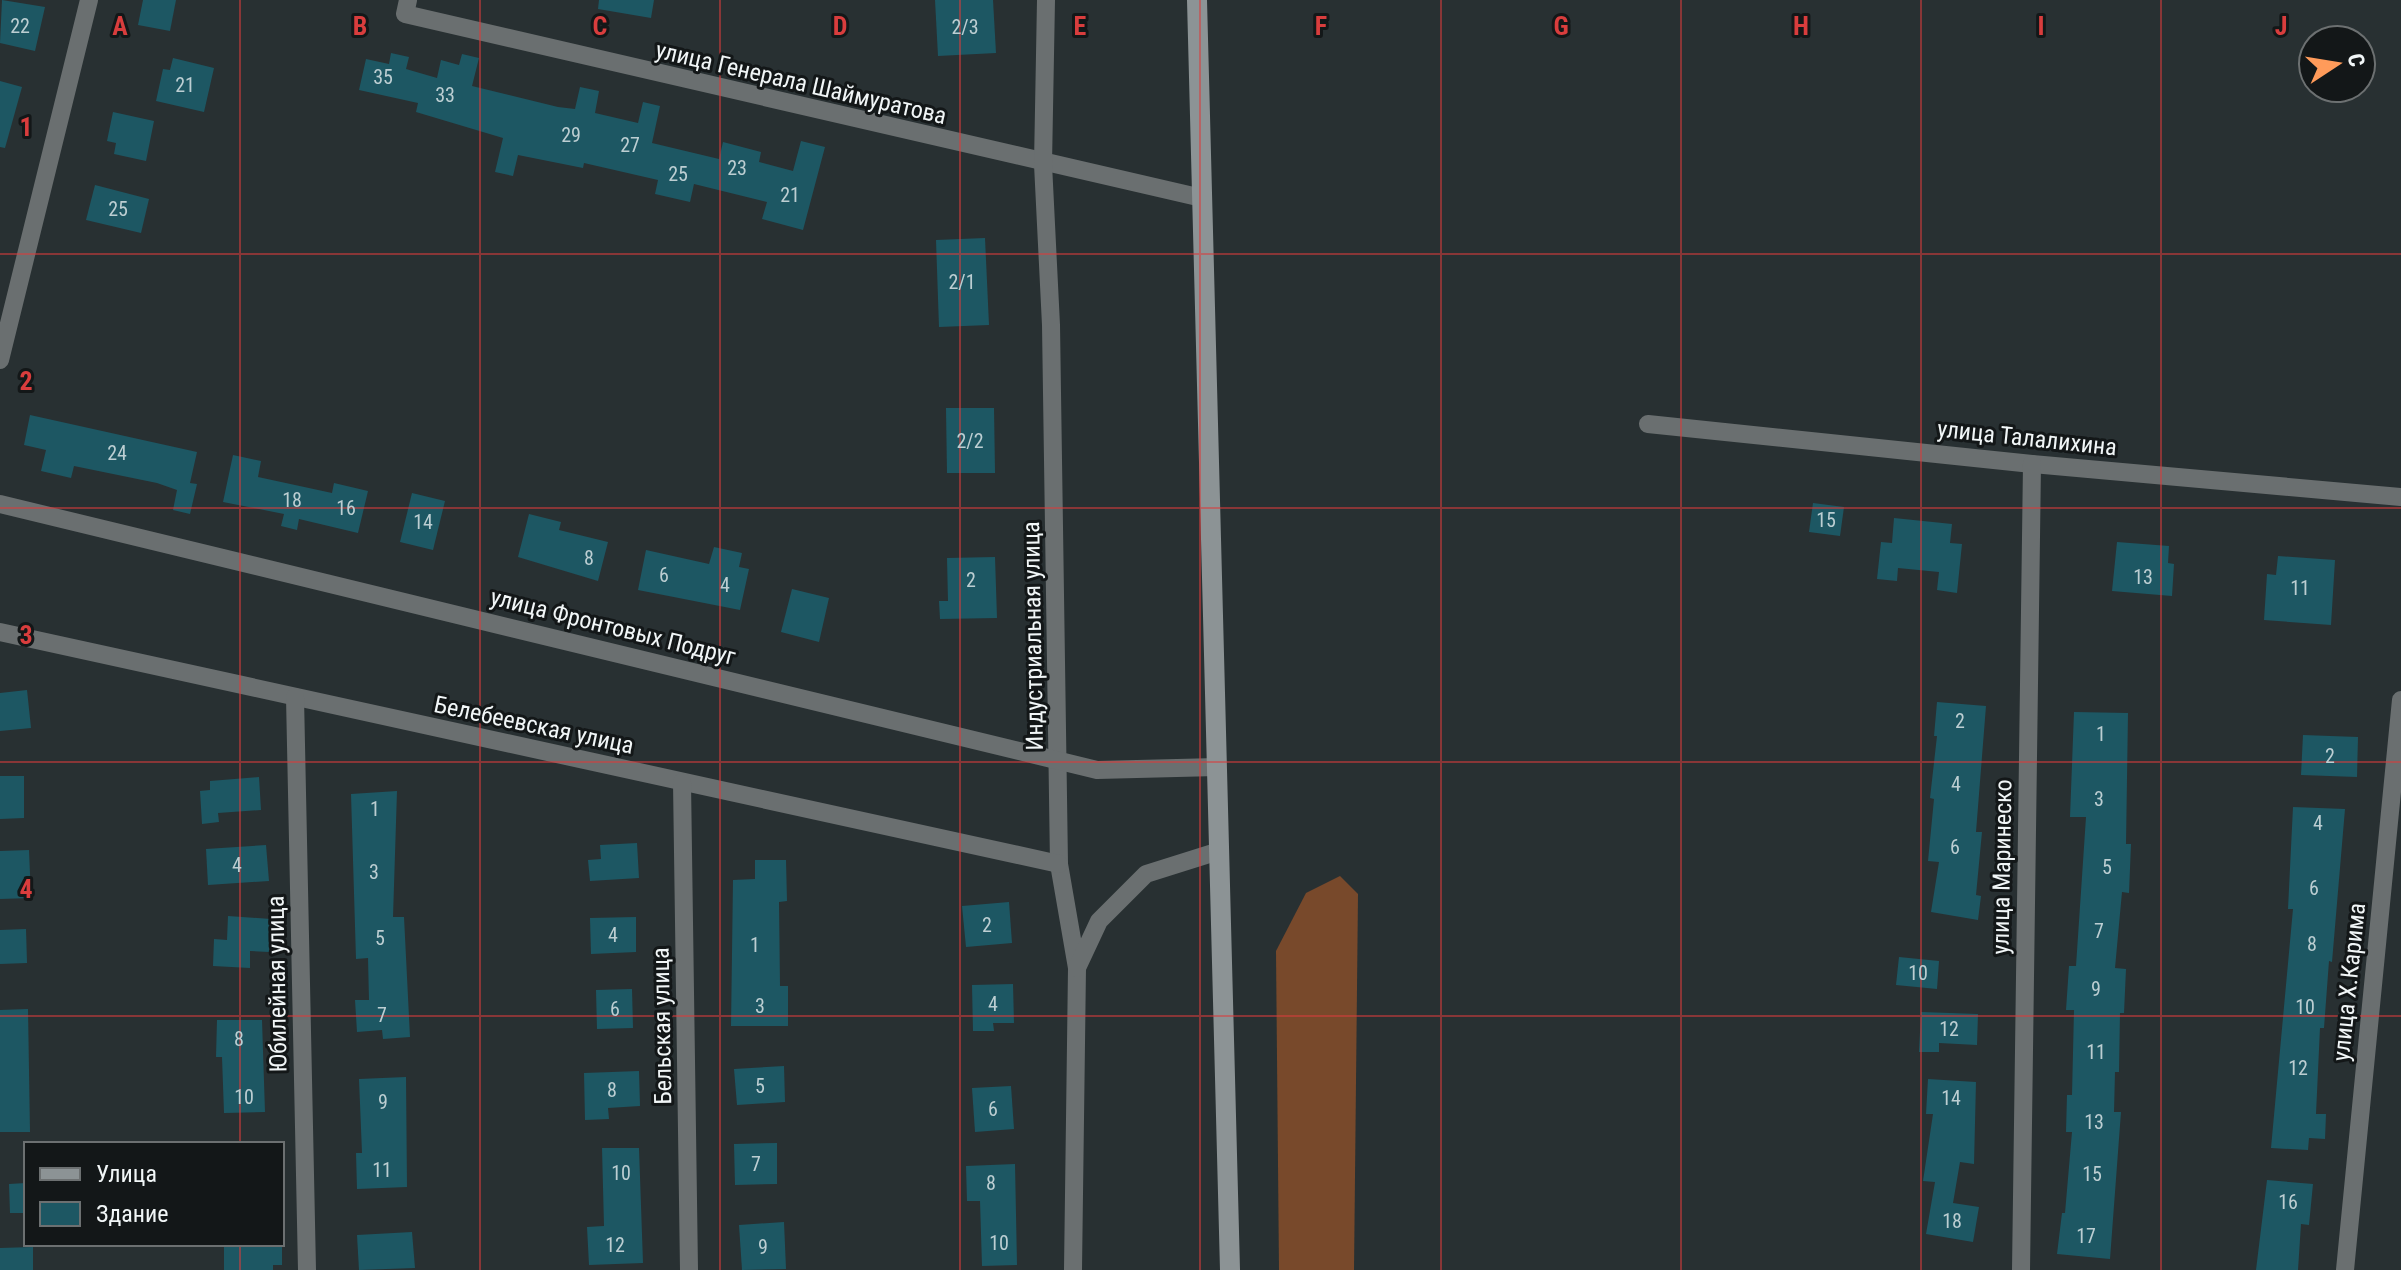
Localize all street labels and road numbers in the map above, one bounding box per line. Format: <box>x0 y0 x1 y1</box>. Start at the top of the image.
street label: улица Генерала Шаймуратова <box>653 36 949 130</box>
street label: улица Талалихина <box>1936 415 2118 461</box>
street label: Индустриальная улица <box>1017 521 1049 751</box>
street label: улица Фронтовых Подруг <box>487 583 739 671</box>
street label: Белебеевская улица <box>432 690 636 760</box>
street label: улица Маринеско <box>1986 779 2018 955</box>
street label: Юбилейная улица <box>261 895 293 1073</box>
street label: улица Х.Карима <box>2327 901 2371 1063</box>
street label: Бельская улица <box>647 947 677 1105</box>

